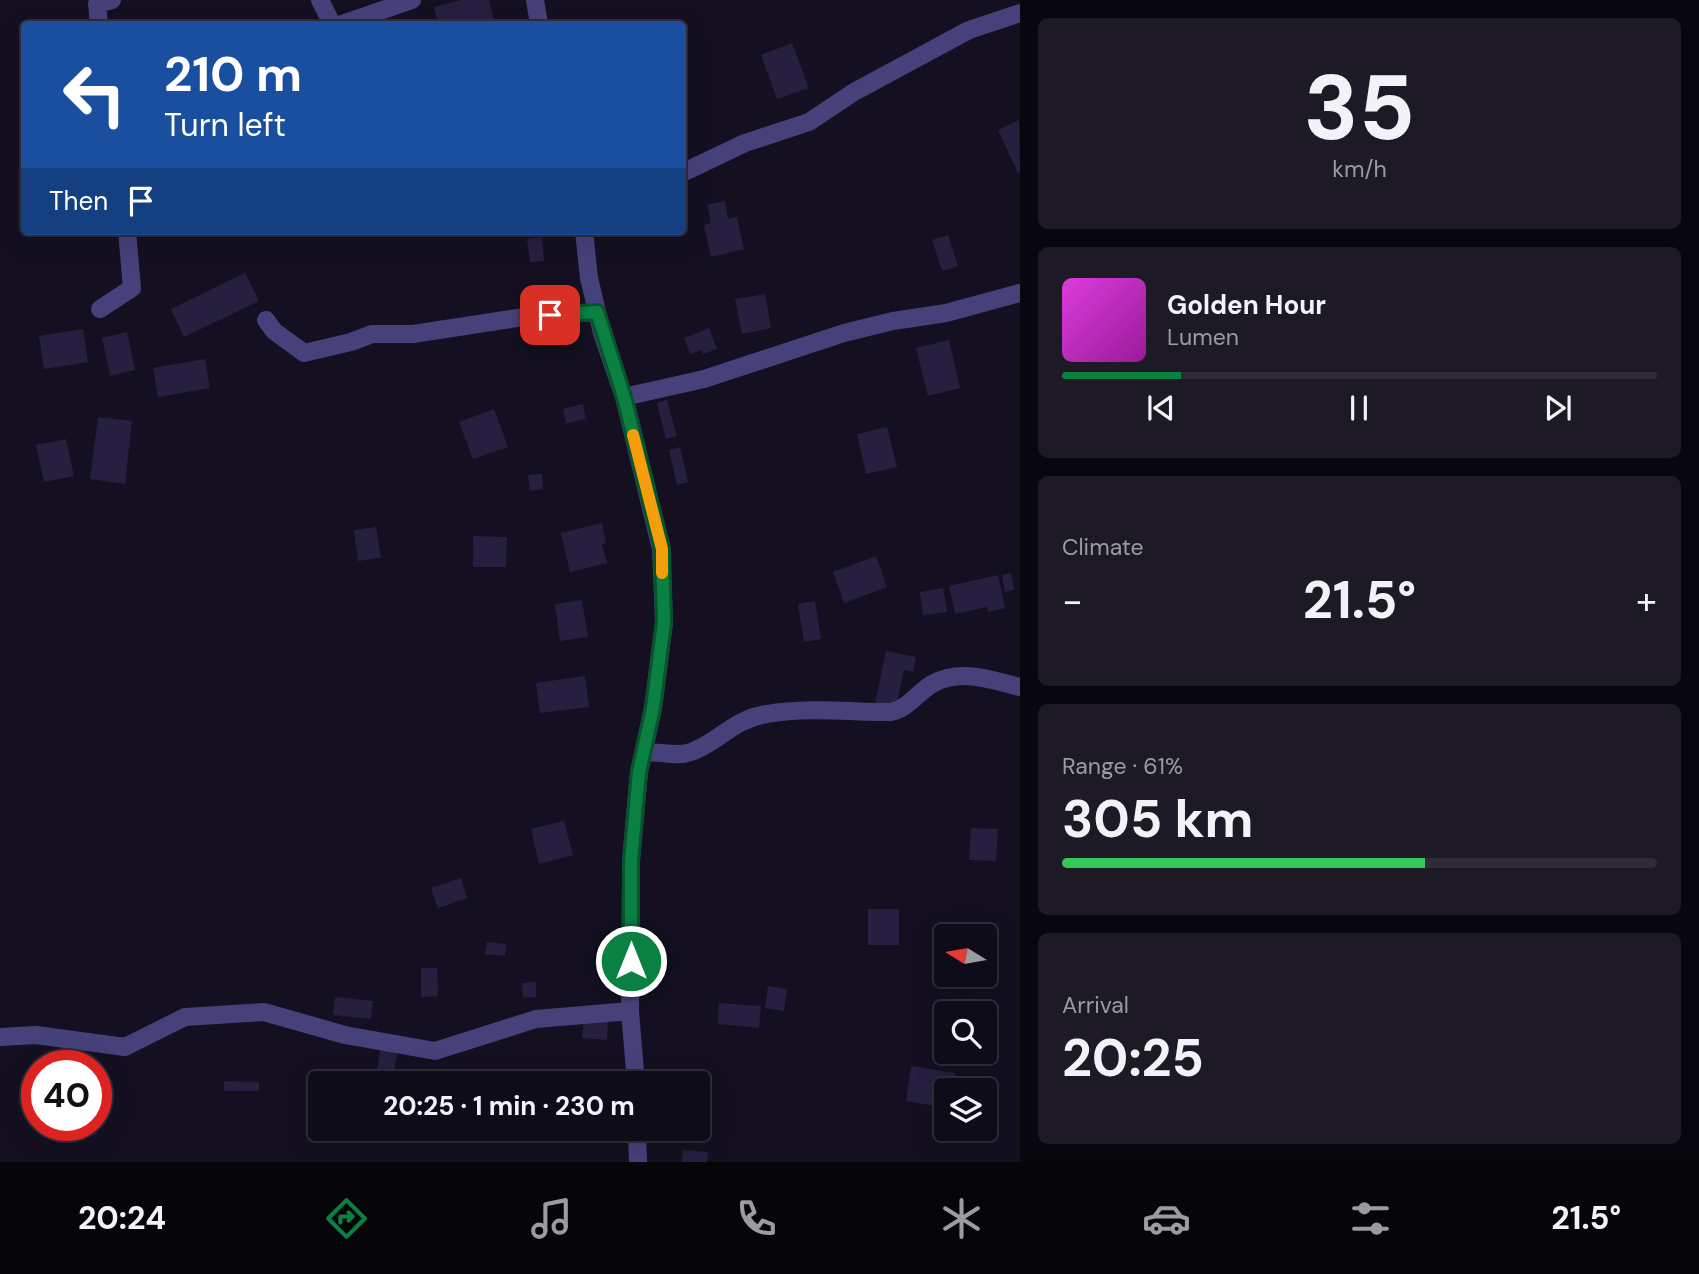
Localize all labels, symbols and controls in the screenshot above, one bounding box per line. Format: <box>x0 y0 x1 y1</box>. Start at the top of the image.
text: 210 m <box>164 42 302 106</box>
icon: left <box>49 49 140 140</box>
text: 35 <box>1304 49 1415 167</box>
text: Turn left <box>164 104 286 146</box>
text: km/h <box>1332 154 1387 184</box>
icon: arrive <box>122 182 160 220</box>
text: Then <box>49 184 108 218</box>
pin <box>520 285 580 345</box>
text: Golden Hour <box>1167 288 1326 322</box>
icon: arrive <box>531 296 569 334</box>
text: Lumen <box>1167 322 1239 352</box>
icon: previous <box>1142 389 1180 427</box>
icon: pause <box>1340 389 1378 427</box>
icon: next <box>1539 389 1577 427</box>
text: Climate <box>1062 532 1144 562</box>
text: 21.5° <box>1303 566 1416 634</box>
text: − <box>1062 576 1083 626</box>
text: + <box>1636 576 1657 626</box>
text: Range · 61% <box>1062 751 1183 781</box>
text: 305 km <box>1062 785 1254 853</box>
position arrow <box>594 924 668 998</box>
north arrow <box>934 924 998 987</box>
map controls <box>934 924 997 1141</box>
text: Arrival <box>1062 990 1129 1020</box>
button: search <box>934 1001 997 1064</box>
text: 20:25 <box>1062 1024 1204 1092</box>
speed limit sign: 40 <box>21 1050 112 1141</box>
button: layers <box>934 1078 997 1141</box>
text: 20:25 · 1 min · 230 m <box>383 1089 635 1123</box>
icon: directions <box>322 1194 371 1243</box>
icon: music <box>527 1194 576 1243</box>
icon: phone <box>732 1194 781 1243</box>
icon: climate <box>937 1194 986 1243</box>
icon: car <box>1142 1194 1191 1243</box>
icon: filters <box>1346 1194 1395 1243</box>
text: 20:24 <box>78 1197 166 1239</box>
text: 21.5° <box>1551 1197 1621 1239</box>

